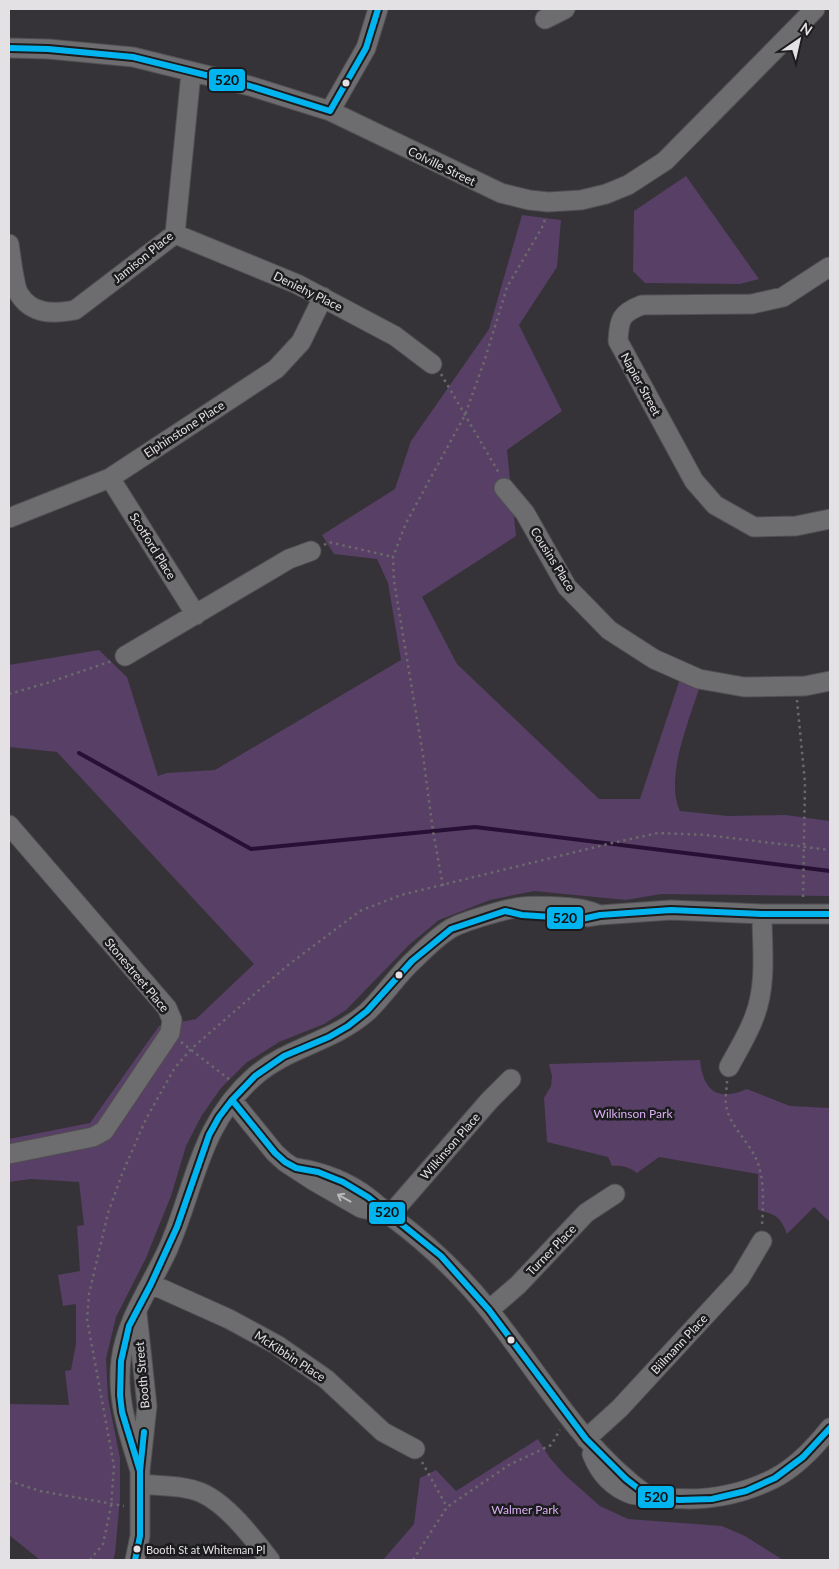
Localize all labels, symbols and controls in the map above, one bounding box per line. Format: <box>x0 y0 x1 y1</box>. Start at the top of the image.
north arrow <box>774 15 824 65</box>
text: N <box>797 19 816 39</box>
line badge: 520 <box>208 68 246 92</box>
text: 520 <box>215 71 239 88</box>
unlabelled marker <box>341 78 351 88</box>
street label: Colville Street <box>406 143 479 189</box>
street label: Jamison Place <box>110 228 176 286</box>
street label: Deniehy Place <box>271 268 345 314</box>
street label: Napier Street <box>618 350 665 419</box>
street label: Elphinstone Place <box>141 397 227 461</box>
street label: Scotford Place <box>127 510 179 582</box>
street label: Cousins Place <box>527 524 579 594</box>
line badge: 520 <box>546 906 584 930</box>
text: 520 <box>553 909 577 926</box>
street label: Stonestreet Place <box>102 935 172 1015</box>
unlabelled marker <box>394 970 404 980</box>
park label: Wilkinson Park <box>594 1106 673 1121</box>
street label: Wilkinson Place <box>417 1110 483 1182</box>
one-way arrow <box>338 1193 352 1203</box>
line badge: 520 <box>368 1201 406 1225</box>
text: 520 <box>375 1203 399 1220</box>
street label: Turner Place <box>523 1221 579 1279</box>
street label: Biilmann Place <box>647 1311 711 1377</box>
street label: McKibbin Place <box>252 1328 328 1384</box>
unlabelled marker <box>506 1335 516 1345</box>
street label: Booth Street <box>132 1340 152 1409</box>
line badge: 520 <box>637 1485 675 1509</box>
text: 520 <box>644 1488 668 1505</box>
park label: Walmer Park <box>491 1502 560 1517</box>
place label: Booth St at Whiteman Pl <box>146 1543 265 1556</box>
marker: Booth St at Whiteman Pl <box>132 1544 142 1554</box>

